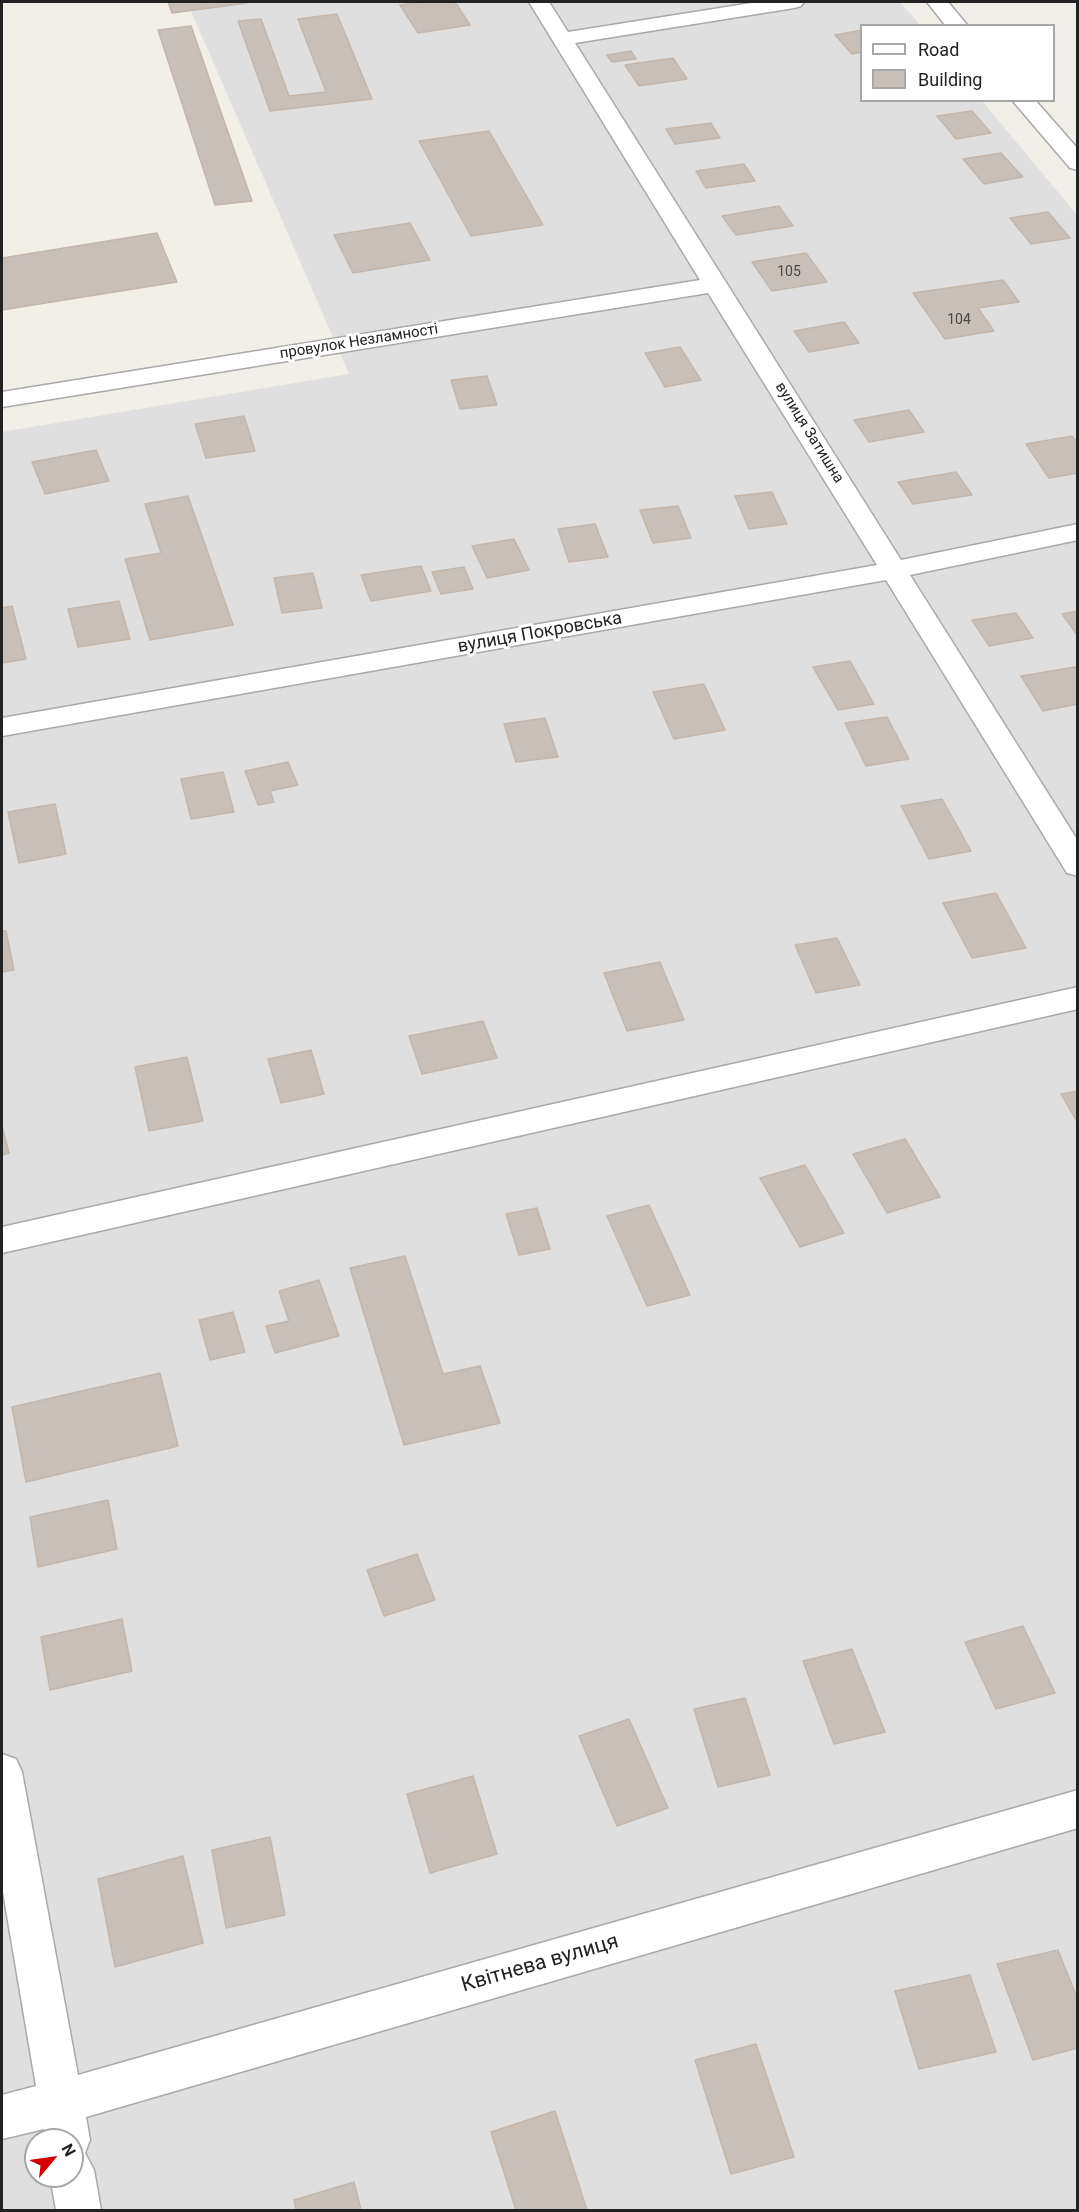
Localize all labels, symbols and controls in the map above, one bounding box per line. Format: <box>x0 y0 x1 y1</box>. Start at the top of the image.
legend <box>860 24 1055 102</box>
text: Road <box>918 39 959 60</box>
text: Building <box>918 69 982 90</box>
house number: 105 <box>777 264 801 280</box>
house number: 104 <box>947 312 971 328</box>
street label: провулок Незламності <box>279 321 439 363</box>
street label: вулиця Затишна <box>771 379 847 487</box>
street label: вулиця Покровська <box>456 608 624 658</box>
street label: Квітнева вулиця <box>458 1930 622 1998</box>
north arrow <box>24 2128 84 2188</box>
text: N <box>57 2140 79 2160</box>

